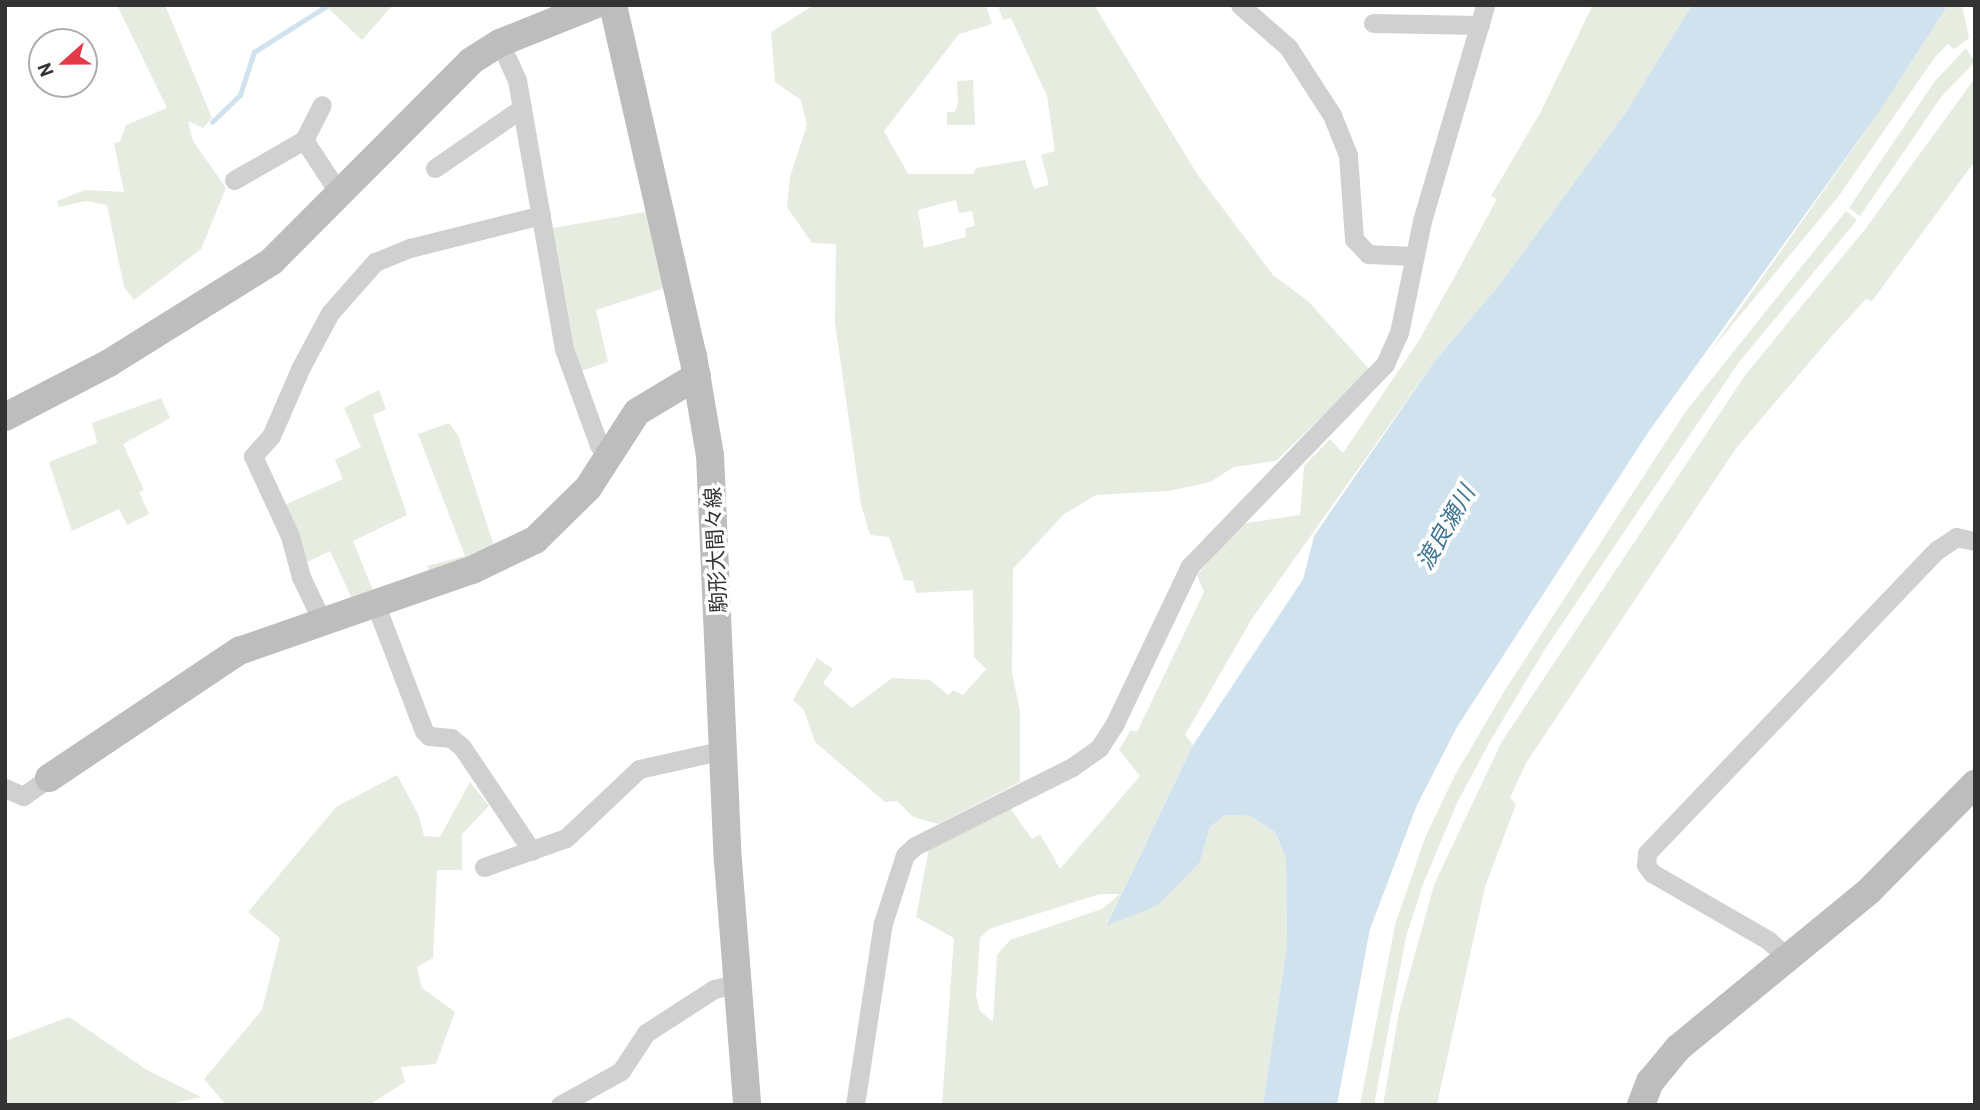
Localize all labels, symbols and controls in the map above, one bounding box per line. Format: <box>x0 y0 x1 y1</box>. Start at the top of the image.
north arrow <box>28 28 98 98</box>
text: N <box>32 60 58 80</box>
water label: 渡良瀬川 <box>1410 480 1480 574</box>
street label: 駒形大間々線 <box>699 486 731 614</box>

